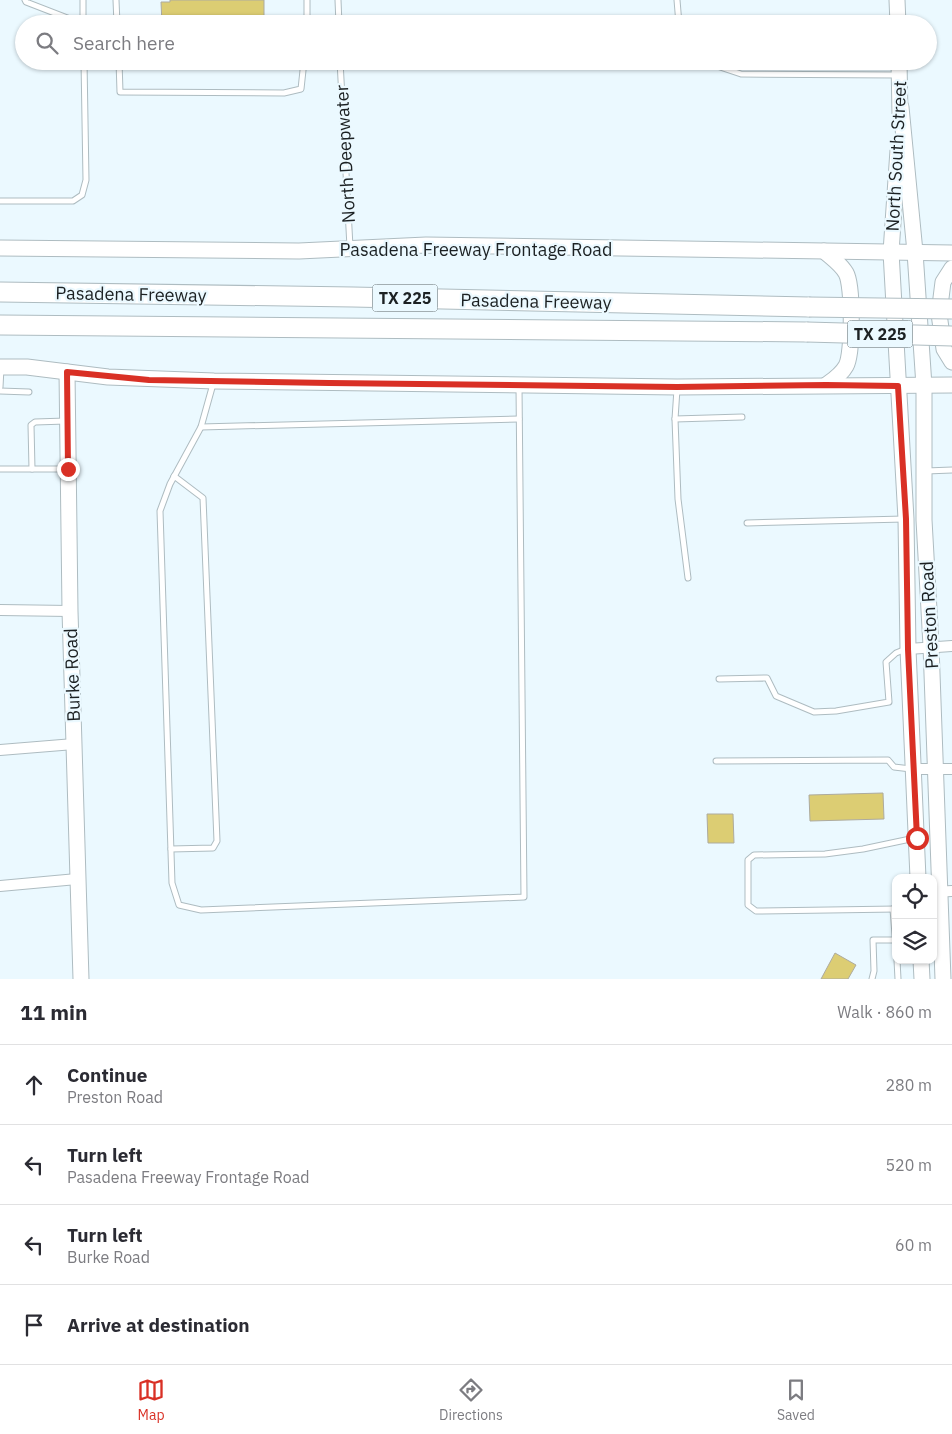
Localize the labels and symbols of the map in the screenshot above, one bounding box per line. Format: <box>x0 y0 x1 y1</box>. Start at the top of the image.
street label: North South Street <box>881 80 911 232</box>
street label: North Deepwater <box>330 84 360 224</box>
street label: Pasadena Freeway Frontage Road <box>340 238 612 261</box>
street label: Pasadena Freeway <box>55 281 207 307</box>
road number: TX 225 <box>372 284 438 312</box>
street label: Pasadena Freeway <box>460 288 612 314</box>
road number: TX 225 <box>848 320 912 348</box>
route end <box>57 458 80 481</box>
street label: Preston Road <box>915 560 943 670</box>
street label: Burke Road <box>59 628 85 722</box>
route start <box>906 827 929 850</box>

